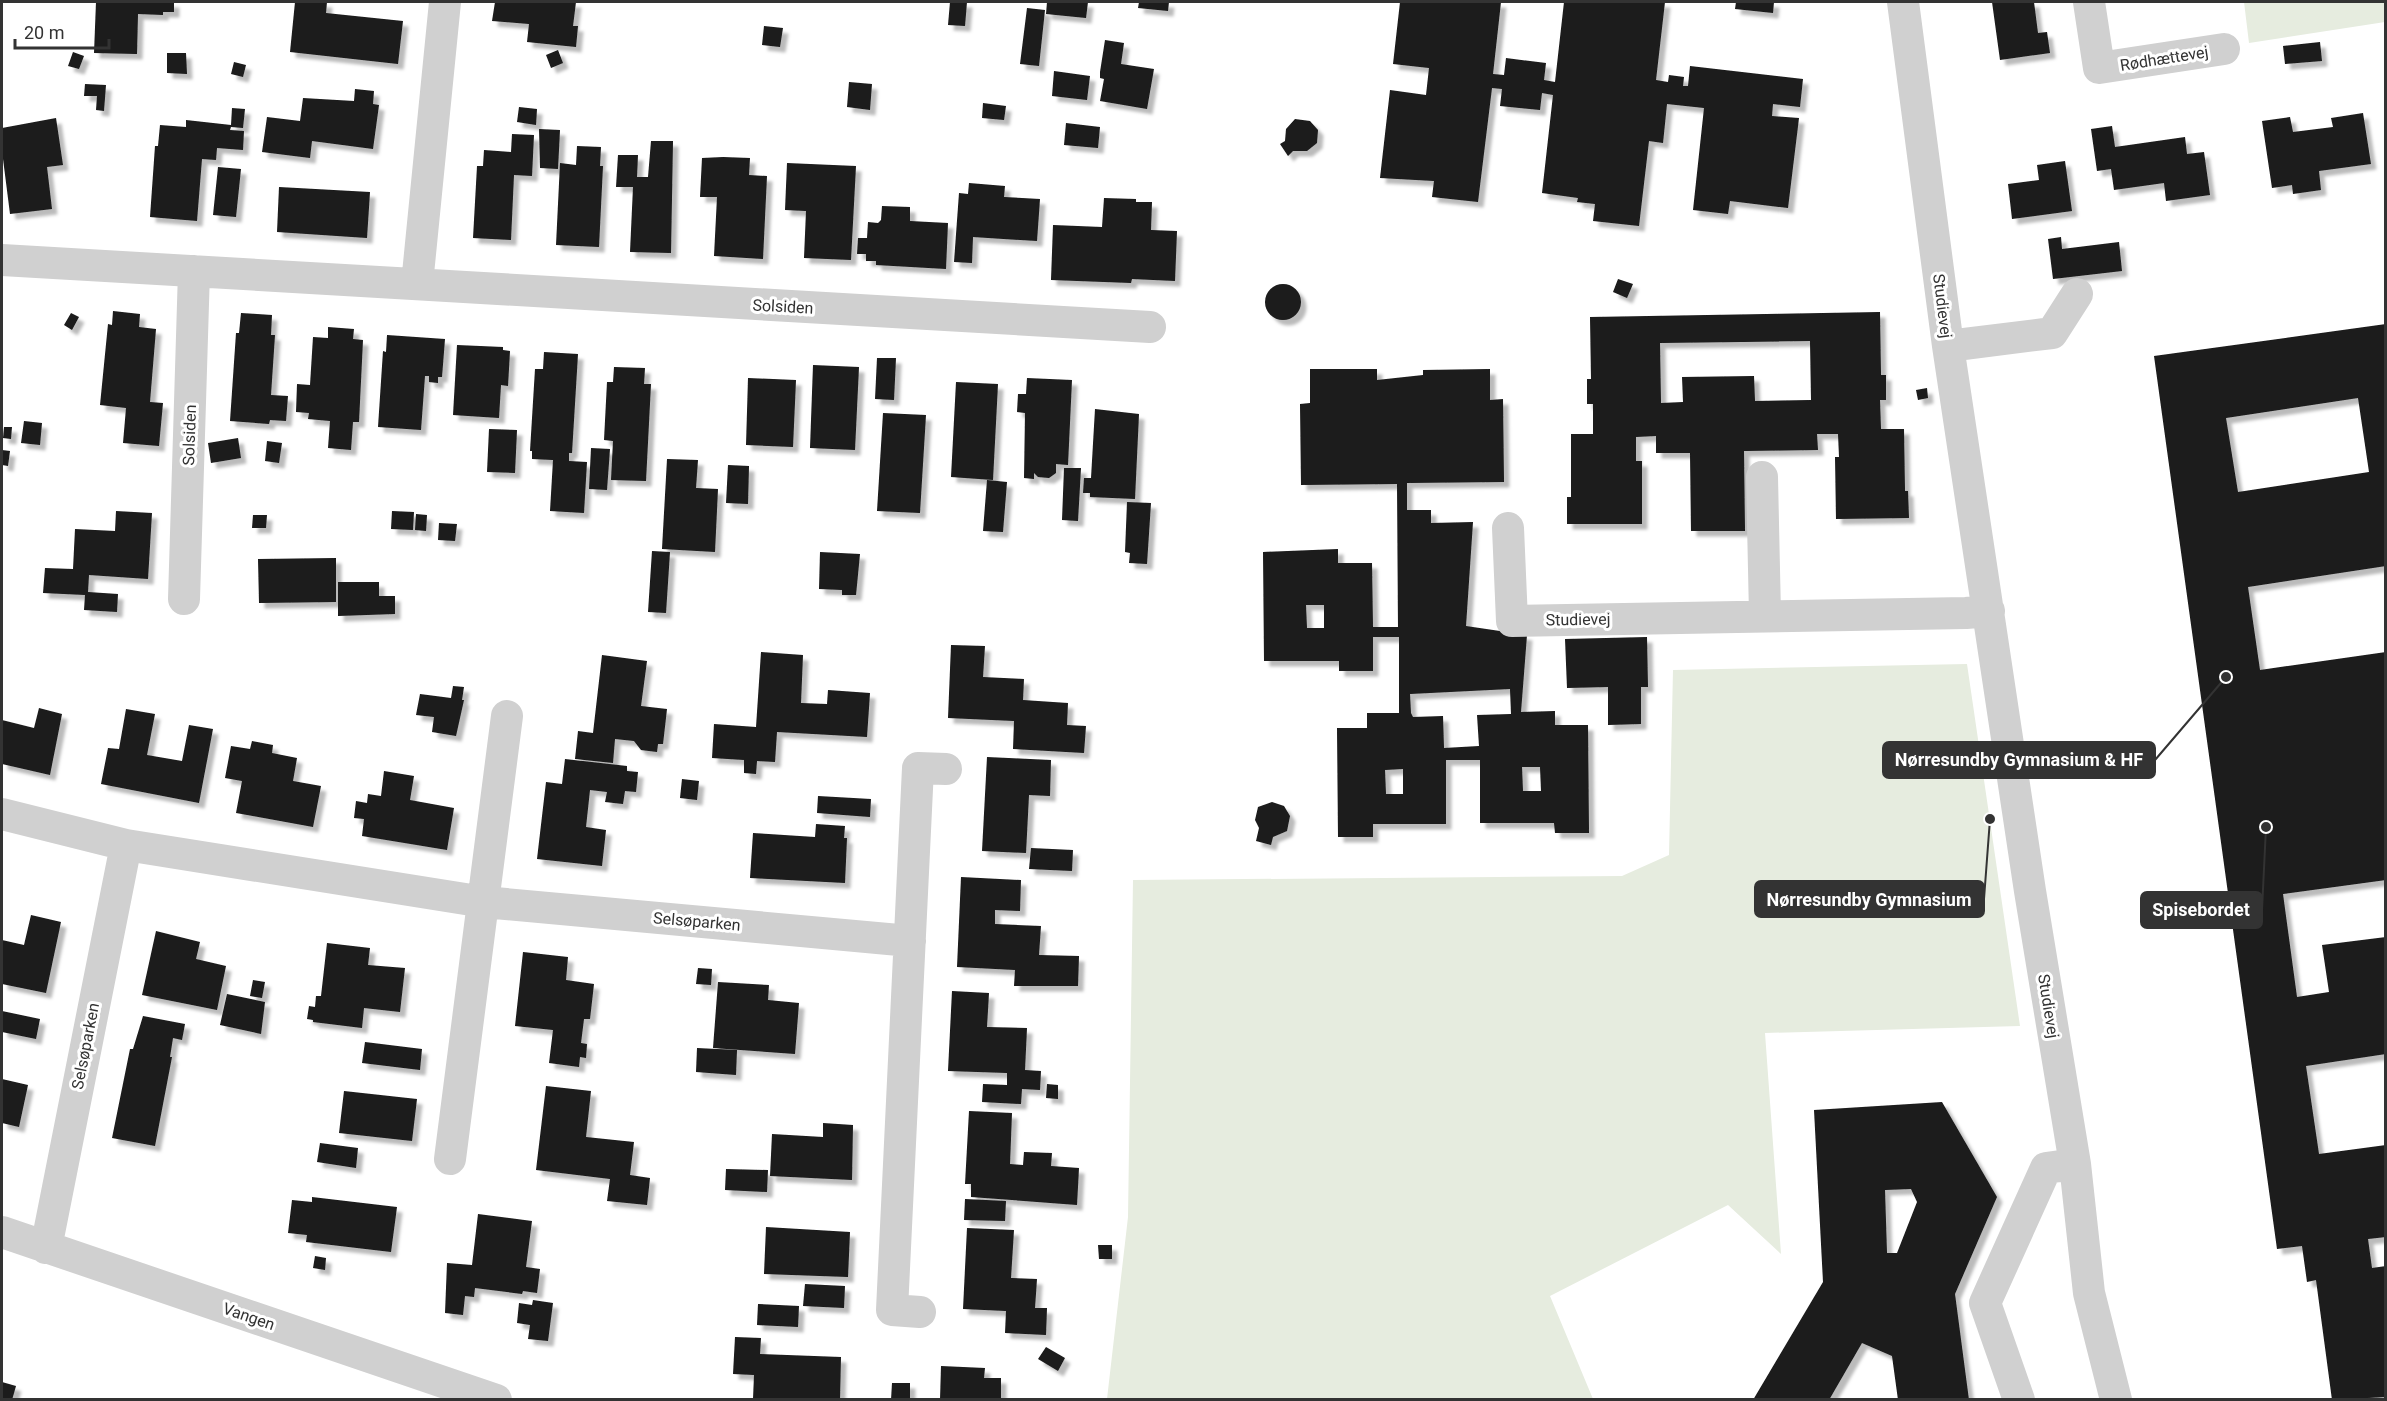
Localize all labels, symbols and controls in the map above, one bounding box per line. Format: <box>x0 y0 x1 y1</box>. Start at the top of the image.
scale bar <box>15 12 110 50</box>
text: 20 m <box>24 22 64 43</box>
street label: Rødhættevej <box>2119 42 2210 75</box>
street label: Studievej <box>1929 273 1956 339</box>
street label: Solsiden <box>752 295 814 318</box>
street label: Solsiden <box>179 404 200 466</box>
street label: Studievej <box>1545 609 1611 630</box>
callout: Nørresundby Gymnasium & HF <box>1883 742 2155 778</box>
text: Nørresundby Gymnasium & HF <box>1895 749 2143 770</box>
callout: Nørresundby Gymnasium <box>1755 881 1984 917</box>
text: Nørresundby Gymnasium <box>1766 889 1972 910</box>
callout: Spisebordet <box>2141 892 2262 928</box>
text: Spisebordet <box>2152 899 2250 920</box>
street label: Selsøparken <box>652 908 741 935</box>
street label: Studievej <box>2034 973 2063 1040</box>
street label: Selsøparken <box>68 1001 103 1091</box>
street label: Vangen <box>220 1299 277 1334</box>

